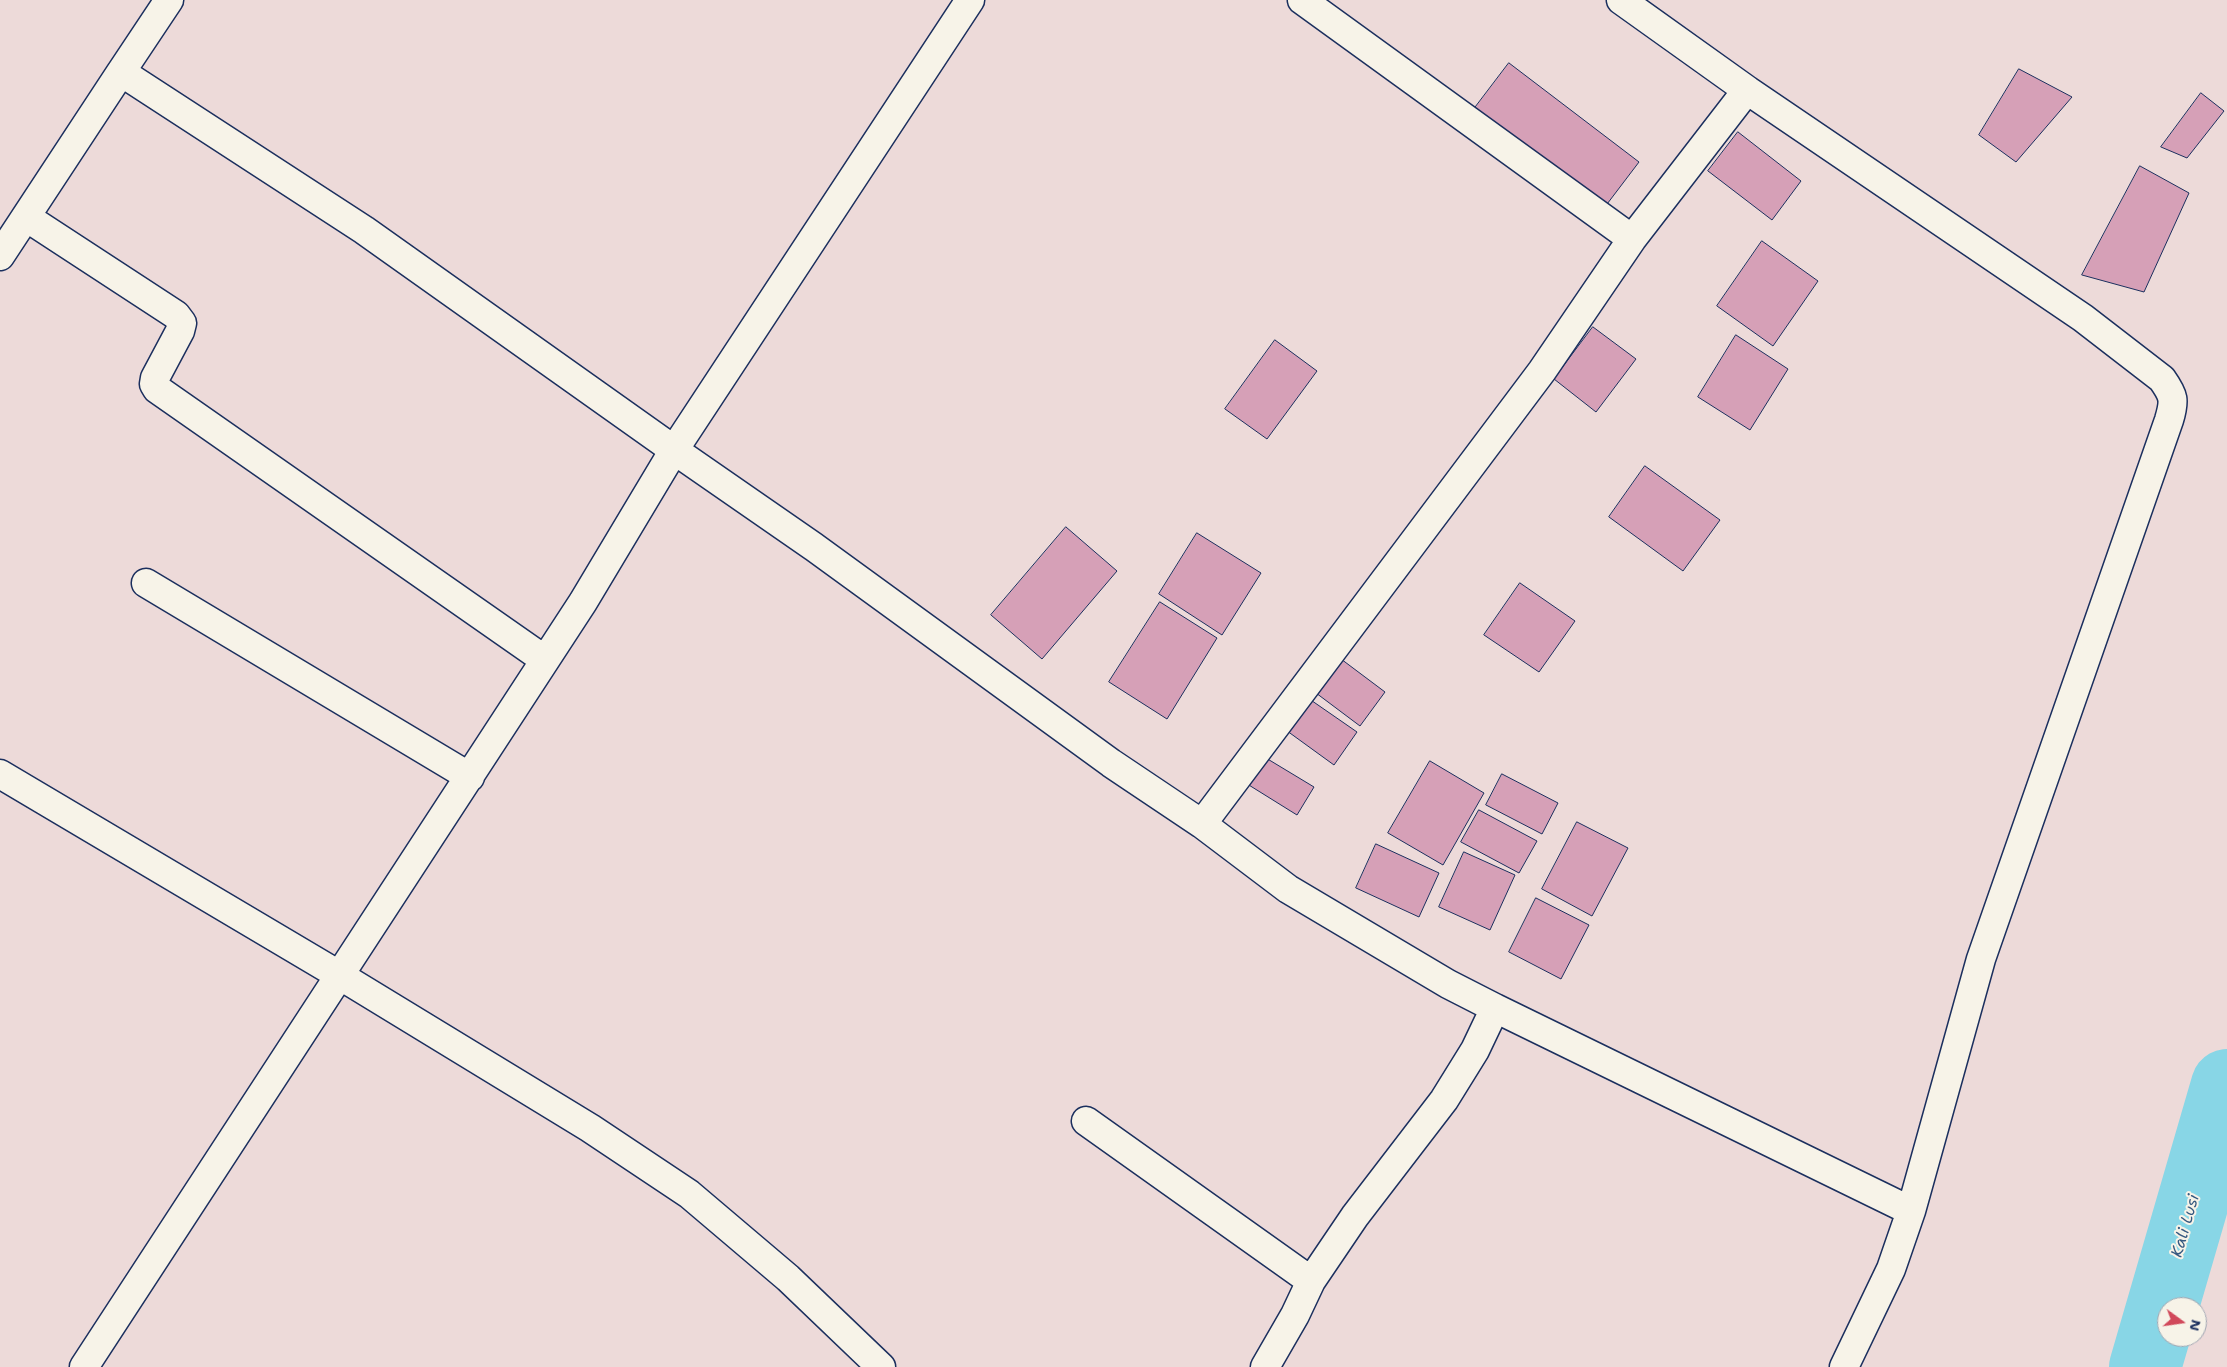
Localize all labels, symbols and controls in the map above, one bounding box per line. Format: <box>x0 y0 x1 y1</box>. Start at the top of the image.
water label: Kali Lusi <box>2168 1192 2204 1260</box>
north arrow <box>2157 1297 2207 1347</box>
text: N <box>2186 1318 2206 1333</box>

